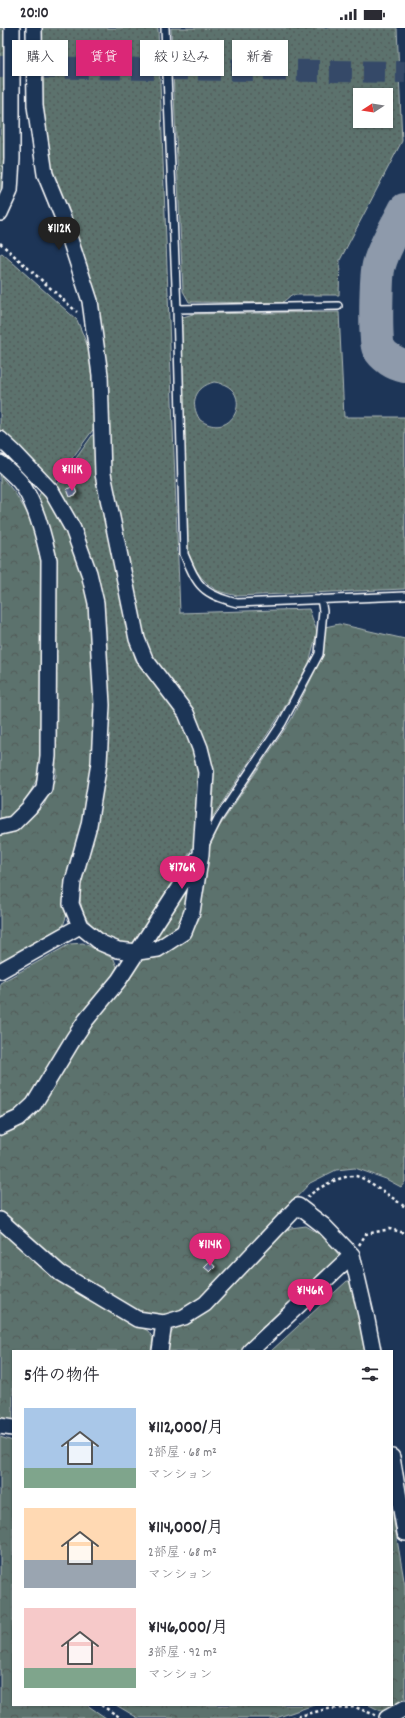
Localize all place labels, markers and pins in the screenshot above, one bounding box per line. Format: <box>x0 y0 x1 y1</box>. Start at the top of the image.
pin: ¥112K <box>31 217 87 251</box>
pin: ¥111K <box>44 458 100 492</box>
pin: ¥176K <box>154 856 210 890</box>
pin: ¥114K <box>182 1233 238 1267</box>
pin: ¥146K <box>282 1279 338 1313</box>

